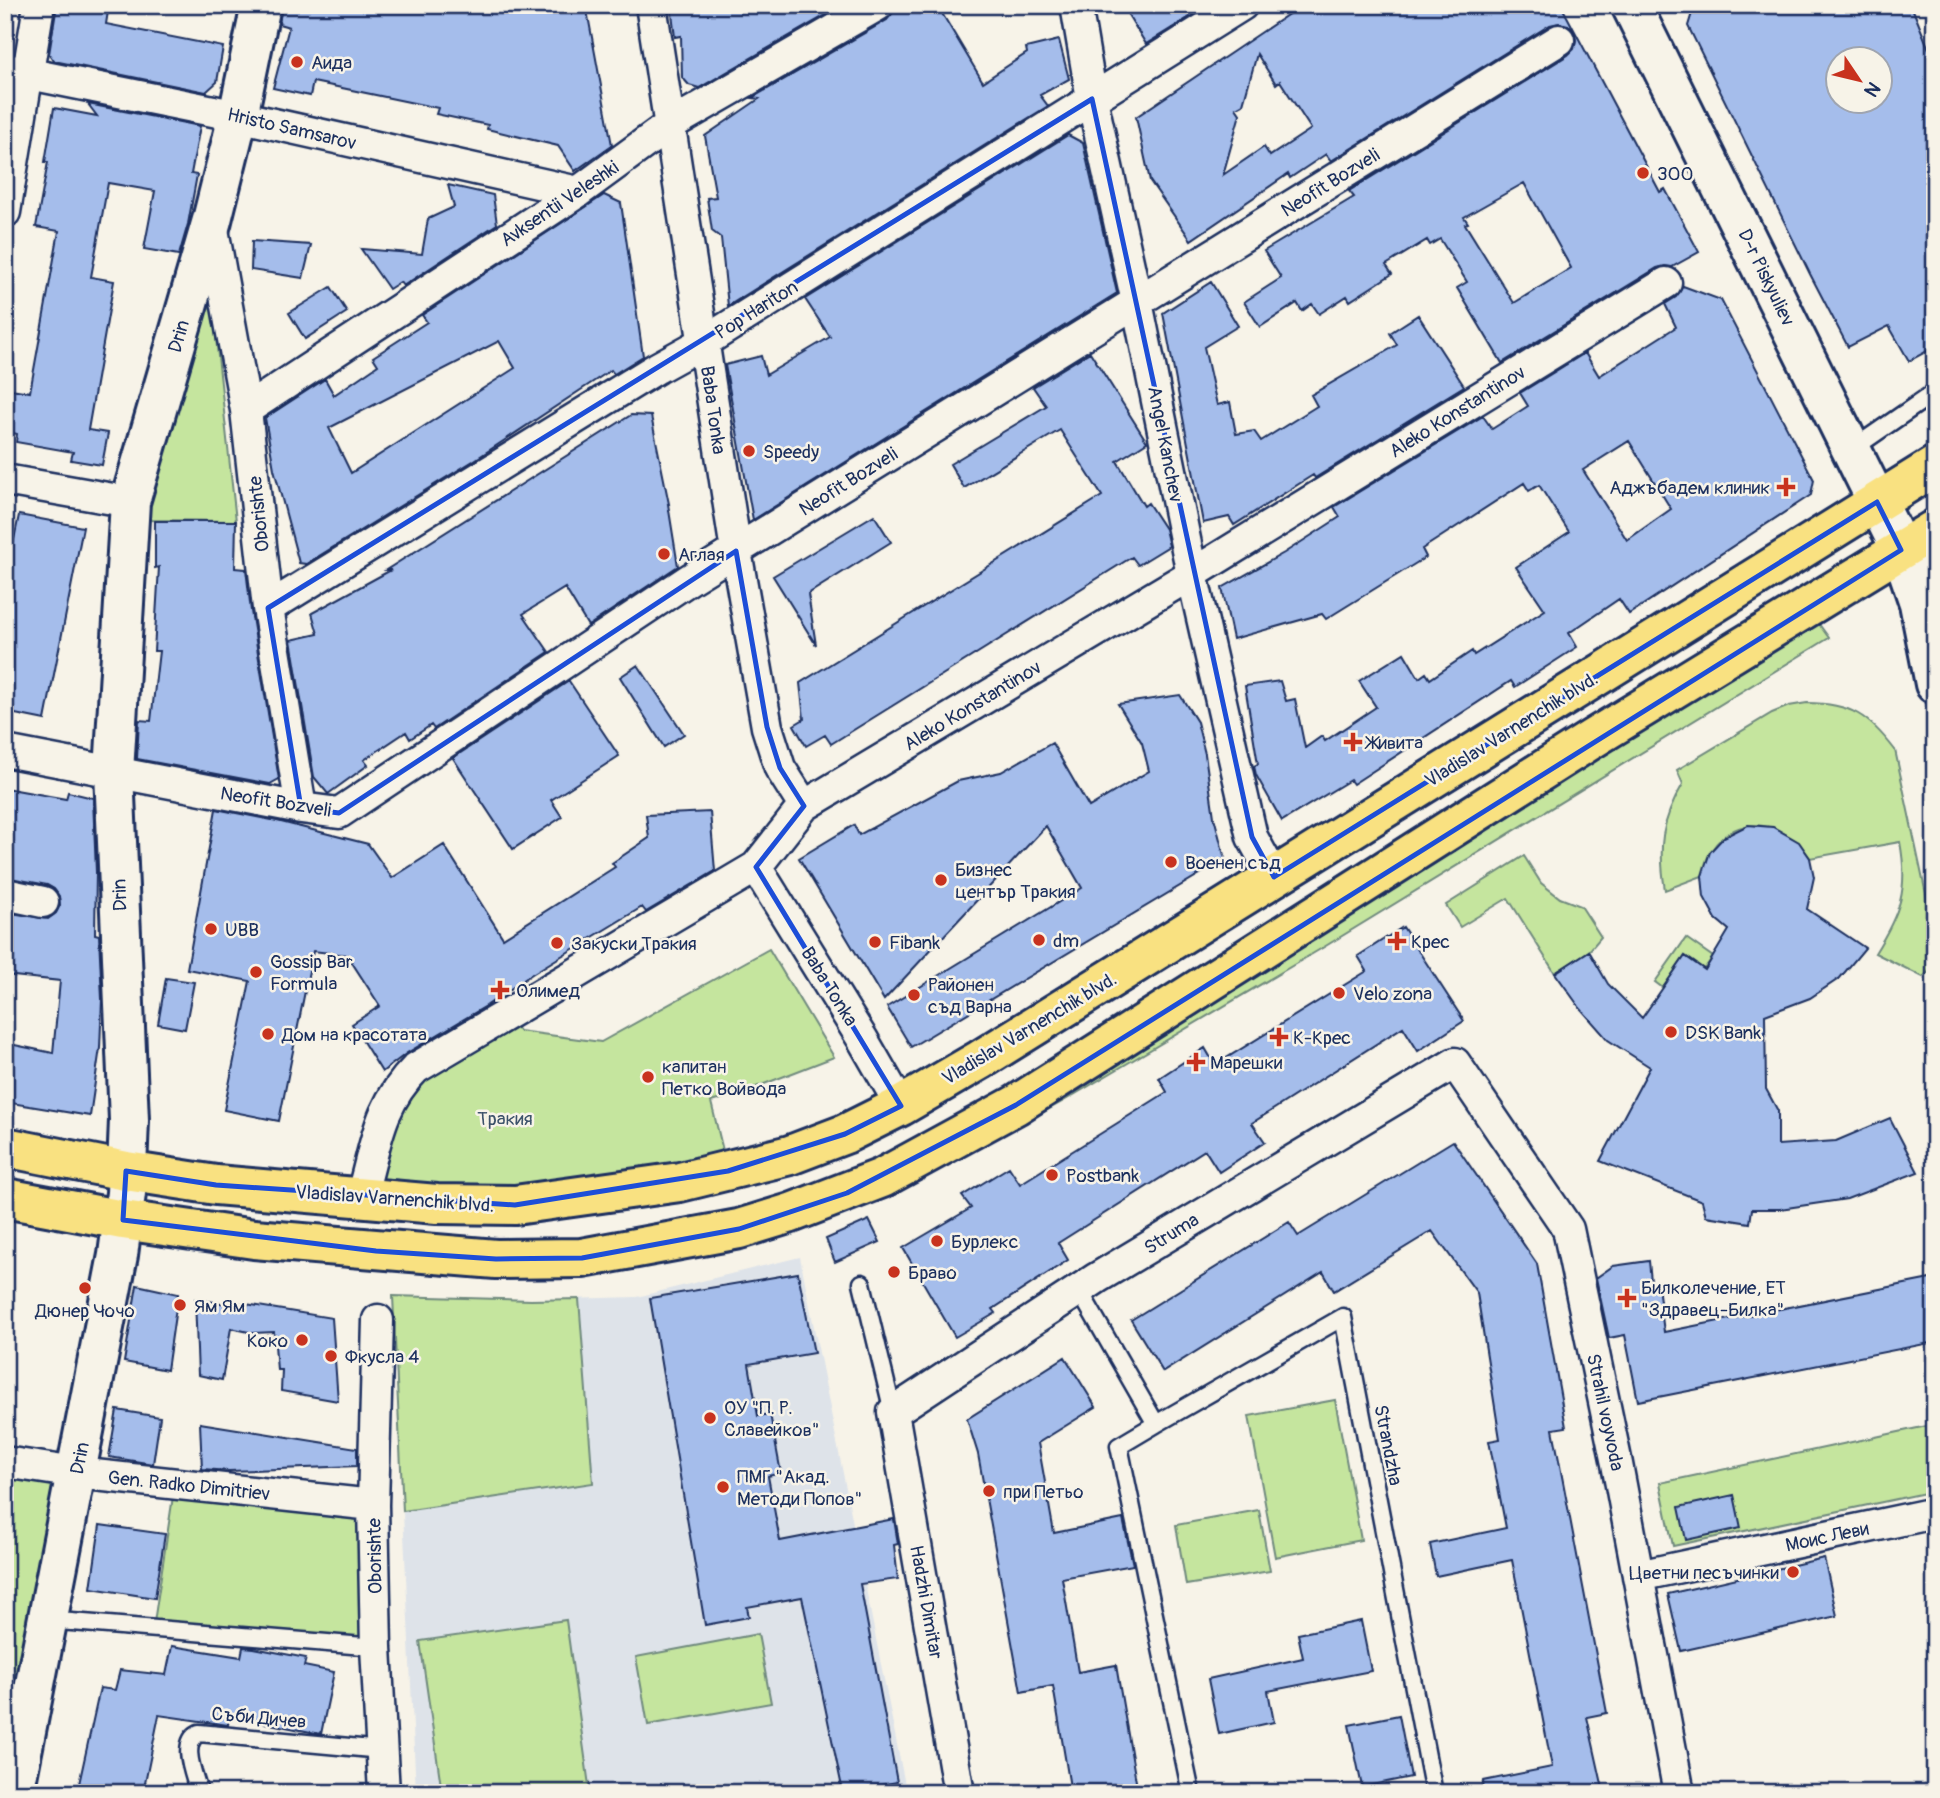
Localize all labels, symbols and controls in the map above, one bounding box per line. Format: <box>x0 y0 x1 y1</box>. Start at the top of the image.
north arrow <box>1825 46 1895 116</box>
place label: Аида <box>311 51 352 75</box>
marker: Аида <box>289 54 305 70</box>
text: N <box>1859 77 1886 101</box>
street label: Hristo Samsarov <box>225 102 359 155</box>
street label: Neofit Bozveli <box>1277 143 1384 223</box>
street label: Avksentii Veleshki <box>496 155 623 252</box>
place label: 300 <box>1657 162 1694 186</box>
marker: 300 <box>1635 165 1651 181</box>
street label: D-r Piskyuliev <box>1732 225 1800 330</box>
street label: Pop Hariton <box>711 275 803 345</box>
street label: Drin <box>163 317 195 355</box>
street label: Aleko Konstantinov <box>1385 360 1530 463</box>
street label: Baba Tonka <box>695 364 731 456</box>
street label: Angel Kanchev <box>1142 384 1188 504</box>
place label: Speedy <box>763 440 819 464</box>
street label: Neofit Bozveli <box>795 442 902 522</box>
marker: Speedy <box>741 443 757 459</box>
street label: Oborishte <box>243 474 275 553</box>
place label: Аджъбадем клиник <box>1609 476 1770 500</box>
marker: Аджъбадем клиник <box>1776 477 1796 497</box>
place label: Аглая <box>678 543 725 567</box>
marker: Аглая <box>656 546 672 562</box>
street label: Aleko Konstantinov <box>899 655 1046 756</box>
street label: Vladislav Varnenchik blvd. <box>1421 667 1602 793</box>
place label: Живита <box>1364 731 1423 755</box>
marker: Живита <box>1345 734 1361 750</box>
street label: Neofit Bozveli <box>219 781 333 823</box>
place label: Военен съд <box>1185 851 1281 875</box>
marker: Военен съд <box>1163 854 1179 870</box>
place label: Бизнес център Тракия <box>955 858 1076 904</box>
marker: Бизнес център Тракия <box>933 872 949 888</box>
street label: Drin <box>107 878 133 912</box>
place label: UBB <box>225 918 259 942</box>
marker: UBB <box>203 921 219 937</box>
place label: dm <box>1053 929 1079 953</box>
place label: Крес <box>1411 930 1450 954</box>
place label: Fibank <box>889 931 940 955</box>
place label: Закуски Тракия <box>571 932 697 956</box>
marker: dm <box>1031 932 1047 948</box>
marker: Крес <box>1389 933 1405 949</box>
marker: Fibank <box>867 934 883 950</box>
marker: Закуски Тракия <box>549 935 565 951</box>
street label: Baba Tonka <box>795 942 863 1031</box>
place label: Gossip Bar Formula <box>270 950 353 996</box>
marker: Gossip Bar Formula <box>248 964 264 980</box>
street label: Vladislav Varnenchik blvd. <box>938 967 1121 1091</box>
place label: Районен съд Варна <box>928 973 1012 1019</box>
place label: Олимед <box>516 979 580 1003</box>
marker: Олимед <box>490 980 510 1000</box>
place label: Velo zona <box>1353 982 1432 1006</box>
marker: Velo zona <box>1331 985 1347 1001</box>
marker: Районен съд Варна <box>906 987 922 1003</box>
place label: DSK Bank <box>1685 1021 1761 1045</box>
place label: Дом на красотата <box>281 1023 427 1047</box>
marker: DSK Bank <box>1663 1024 1679 1040</box>
marker: Дом на красотата <box>260 1026 276 1042</box>
place label: К-Крес <box>1293 1026 1351 1050</box>
marker: К-Крес <box>1271 1029 1287 1045</box>
place label: Марешки <box>1210 1051 1283 1075</box>
marker: Марешки <box>1188 1054 1204 1070</box>
place label: капитан Петко Войвода <box>662 1055 786 1101</box>
marker: капитан Петко Войвода <box>640 1069 656 1085</box>
park label: Тракия <box>477 1107 533 1131</box>
place label: Postbank <box>1066 1164 1139 1188</box>
marker: Postbank <box>1044 1167 1060 1183</box>
street label: Vladislav Varnenchik blvd. <box>295 1180 495 1218</box>
street label: Struma <box>1140 1208 1204 1260</box>
place label: Бурлекс <box>951 1230 1019 1254</box>
marker: Бурлекс <box>929 1233 945 1249</box>
place label: Браво <box>908 1261 957 1285</box>
marker: Браво <box>886 1264 902 1280</box>
place label: Билколечение, ЕТ "Здравец-Билка" <box>1641 1276 1786 1322</box>
marker: Дюнер Чочо <box>77 1280 93 1296</box>
marker: Билколечение, ЕТ "Здравец-Билка" <box>1619 1290 1635 1306</box>
place label: Ям Ям <box>194 1294 245 1318</box>
marker: Ям Ям <box>172 1297 188 1313</box>
place label: Дюнер Чочо <box>34 1299 135 1323</box>
place label: Коко <box>247 1329 288 1353</box>
marker: Коко <box>294 1332 310 1348</box>
place label: Фкусла 4 <box>345 1345 419 1369</box>
marker: Фкусла 4 <box>323 1348 339 1364</box>
street label: Strahil voyvoda <box>1581 1351 1629 1473</box>
place label: ОУ "П. Р. Славейков" <box>724 1396 819 1442</box>
street label: Strandzha <box>1368 1403 1408 1488</box>
marker: ОУ "П. Р. Славейков" <box>702 1410 718 1426</box>
street label: Drin <box>65 1440 95 1477</box>
place label: ПМГ "Акад. Методи Попов" <box>737 1465 862 1511</box>
street label: Gen. Radko Dimitriev <box>107 1466 271 1506</box>
marker: ПМГ "Акад. Методи Попов" <box>715 1479 731 1495</box>
place label: при Петьо <box>1003 1480 1083 1504</box>
marker: при Петьо <box>981 1483 997 1499</box>
street label: Моис Леви <box>1783 1516 1872 1558</box>
street label: Oborishte <box>362 1517 388 1594</box>
street label: Hadzhi Dimitar <box>904 1543 948 1661</box>
place label: Цветни песъчинки <box>1629 1561 1780 1585</box>
marker: Цветни песъчинки <box>1785 1564 1801 1580</box>
street label: Съби Дичев <box>210 1702 307 1734</box>

